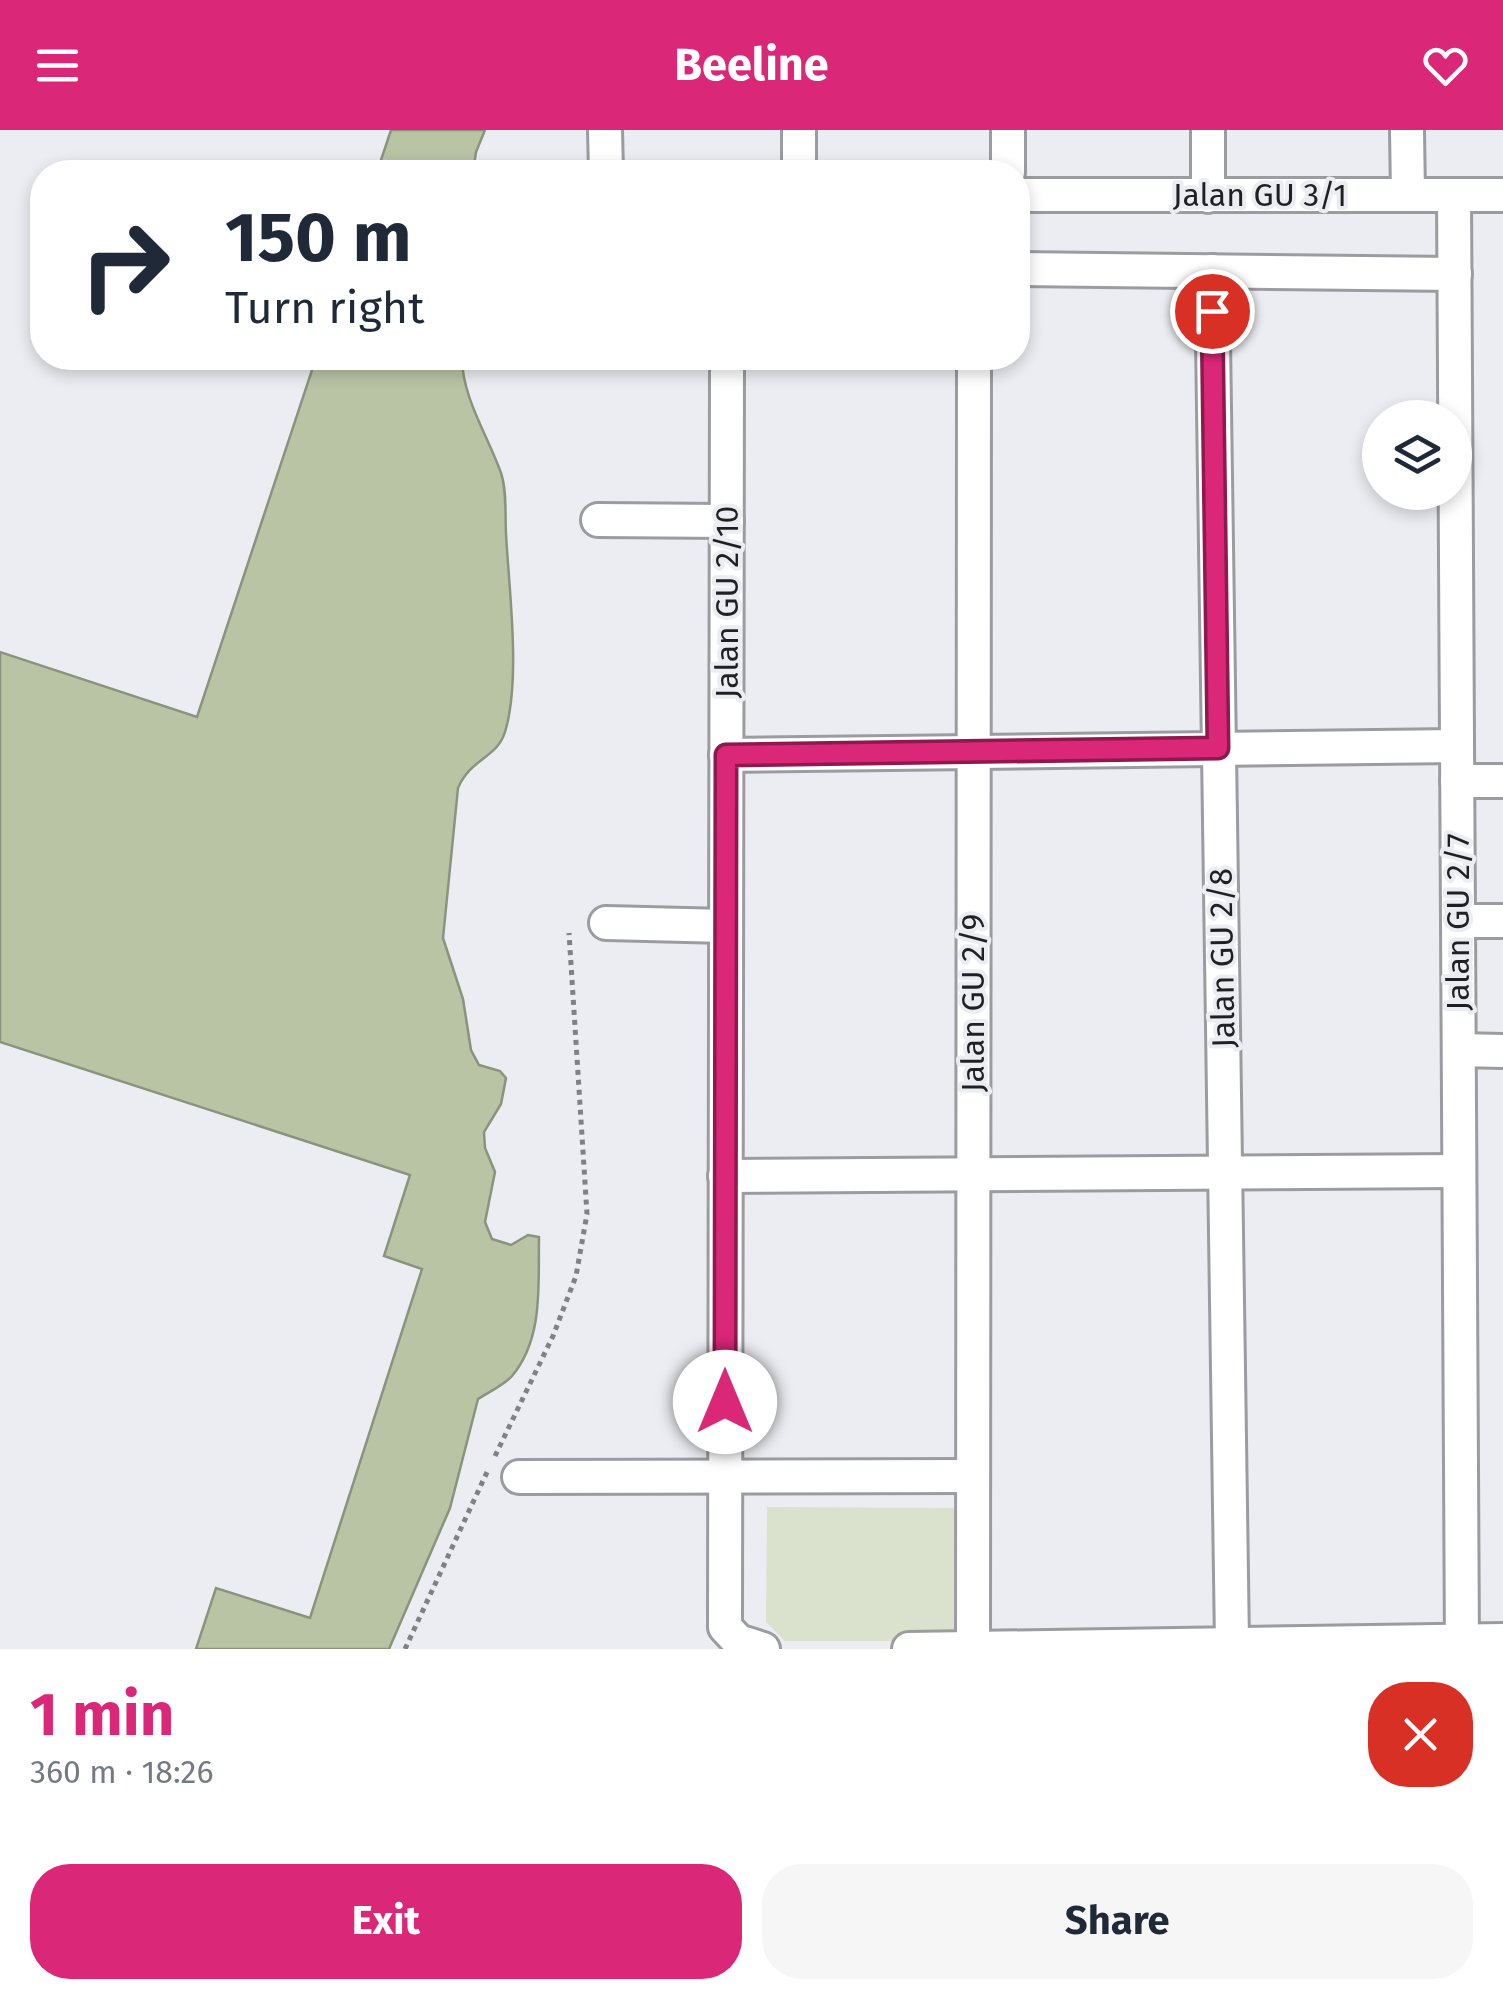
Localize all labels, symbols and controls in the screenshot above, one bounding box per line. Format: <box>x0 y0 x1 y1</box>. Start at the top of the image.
icon: menu <box>30 38 85 93</box>
text: Beeline <box>674 38 829 92</box>
icon: heart <box>1418 38 1473 93</box>
street label: Jalan GU 3/1 <box>1173 176 1347 214</box>
text: 150 m <box>225 196 412 280</box>
icon: right <box>60 200 190 330</box>
pin <box>1170 269 1255 354</box>
text: Turn right <box>225 281 424 335</box>
icon: arrive <box>1185 284 1240 339</box>
map controls <box>1362 400 1472 510</box>
button: layers <box>1362 400 1472 510</box>
street label: Jalan GU 2/10 <box>708 506 746 698</box>
street label: Jalan GU 2/7 <box>1439 833 1477 1011</box>
street label: Jalan GU 2/8 <box>1201 868 1243 1048</box>
street label: Jalan GU 2/9 <box>954 914 992 1092</box>
position arrow <box>673 1350 777 1454</box>
text: 1 min <box>30 1679 174 1751</box>
button: close <box>1368 1682 1473 1787</box>
text: 360 m · 18:26 <box>30 1753 214 1791</box>
button: Exit <box>30 1864 742 1979</box>
button: Share <box>762 1864 1473 1979</box>

